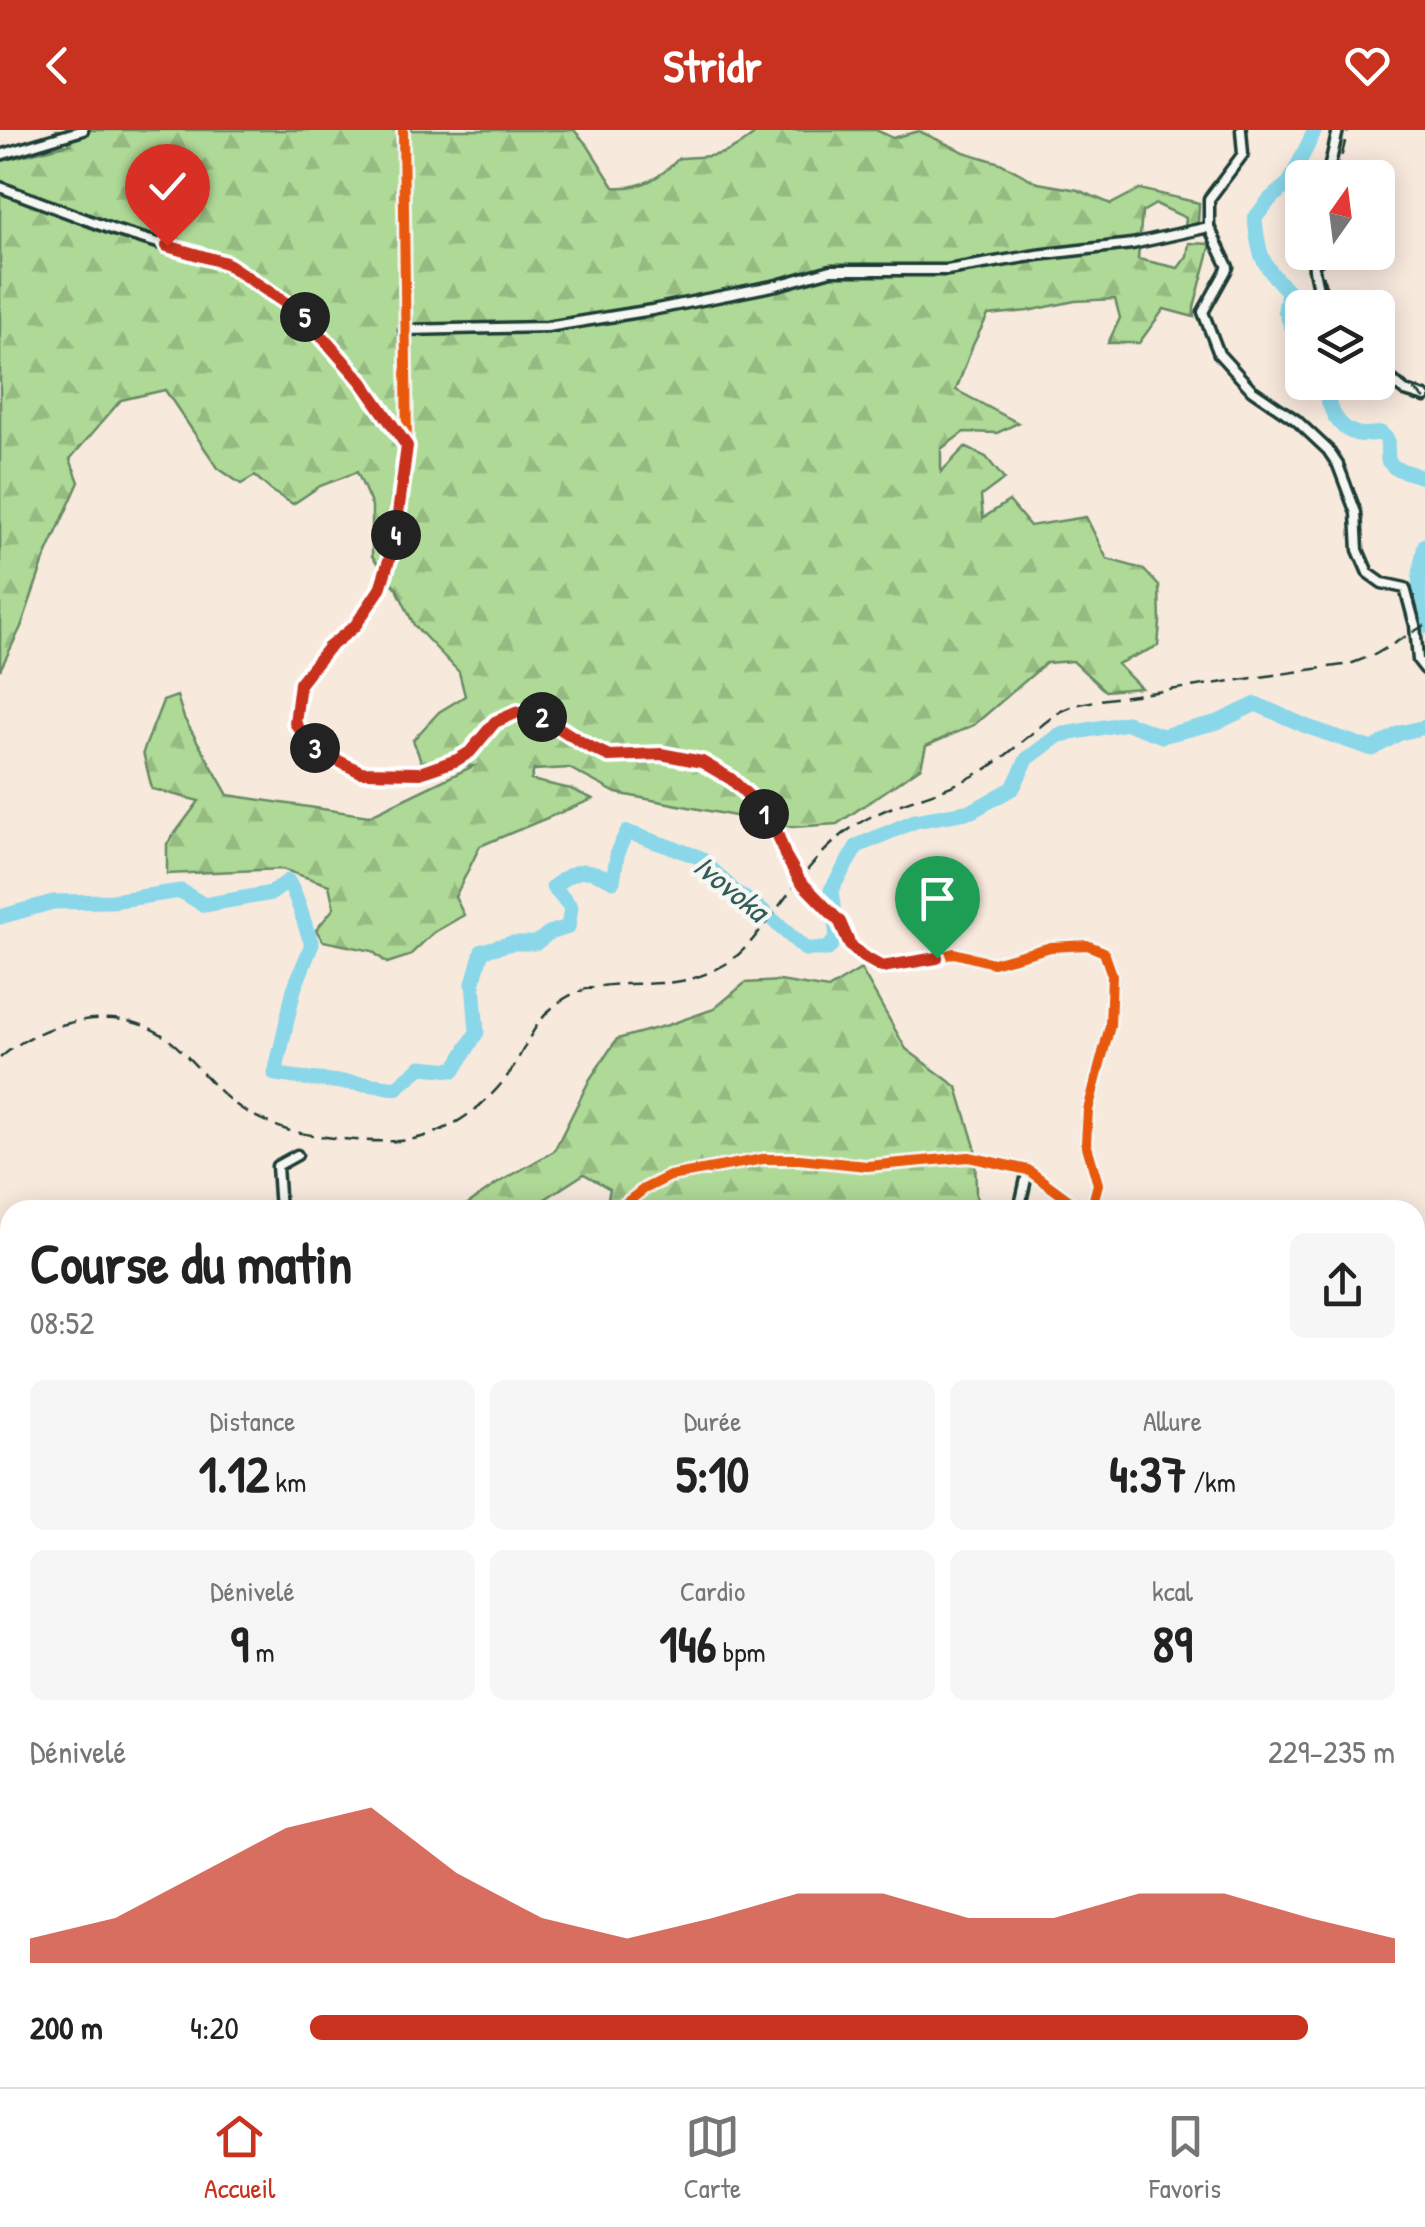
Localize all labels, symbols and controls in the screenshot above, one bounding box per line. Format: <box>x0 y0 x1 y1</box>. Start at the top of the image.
text: Stridr <box>663 35 762 96</box>
icon: back <box>30 38 85 93</box>
icon: heart <box>1340 38 1395 93</box>
pin <box>125 144 210 247</box>
icon: check <box>140 159 195 214</box>
north arrow <box>1285 160 1395 270</box>
map controls <box>1285 160 1395 400</box>
button: layers <box>1285 290 1395 400</box>
pin: 5 <box>280 292 330 342</box>
text: 5 <box>299 298 311 336</box>
pin: 4 <box>371 510 421 560</box>
text: 4 <box>391 516 401 554</box>
pin: 2 <box>517 692 567 742</box>
text: 2 <box>535 698 549 736</box>
pin: 3 <box>290 723 340 773</box>
text: 3 <box>309 729 321 767</box>
pin: 1 <box>739 789 789 839</box>
text: 1 <box>759 795 769 833</box>
water label: Ivovoka <box>685 844 780 933</box>
pin <box>895 856 980 959</box>
icon: arrive <box>910 871 965 926</box>
text: Course du matin <box>30 1226 352 1300</box>
button: share <box>1290 1233 1395 1338</box>
text: 08:52 <box>30 1301 94 1344</box>
text: Distance <box>210 1402 295 1440</box>
text: Durée <box>684 1402 741 1440</box>
text: Allure <box>1143 1402 1202 1440</box>
text: 1.12 <box>199 1440 269 1508</box>
text: 5:10 <box>676 1440 749 1508</box>
text: 4:37 <box>1109 1440 1187 1508</box>
text: km <box>269 1463 306 1501</box>
text: /km <box>1187 1463 1236 1501</box>
text: Dénivelé <box>210 1572 295 1610</box>
text: Cardio <box>680 1572 745 1610</box>
text: kcal <box>1152 1572 1193 1610</box>
text: 9 <box>231 1610 249 1678</box>
text: 146 <box>660 1610 716 1678</box>
text: 89 <box>1153 1610 1193 1678</box>
text: m <box>249 1633 274 1671</box>
text: bpm <box>716 1633 765 1671</box>
text: Dénivelé <box>30 1730 126 1773</box>
text: 229–235 m <box>1268 1730 1395 1773</box>
text: 200 m <box>30 2006 103 2049</box>
text: 4:20 <box>190 2006 239 2049</box>
tab: Accueil <box>204 2109 275 2207</box>
tab: Carte <box>683 2109 741 2207</box>
tab: Favoris <box>1149 2109 1221 2207</box>

